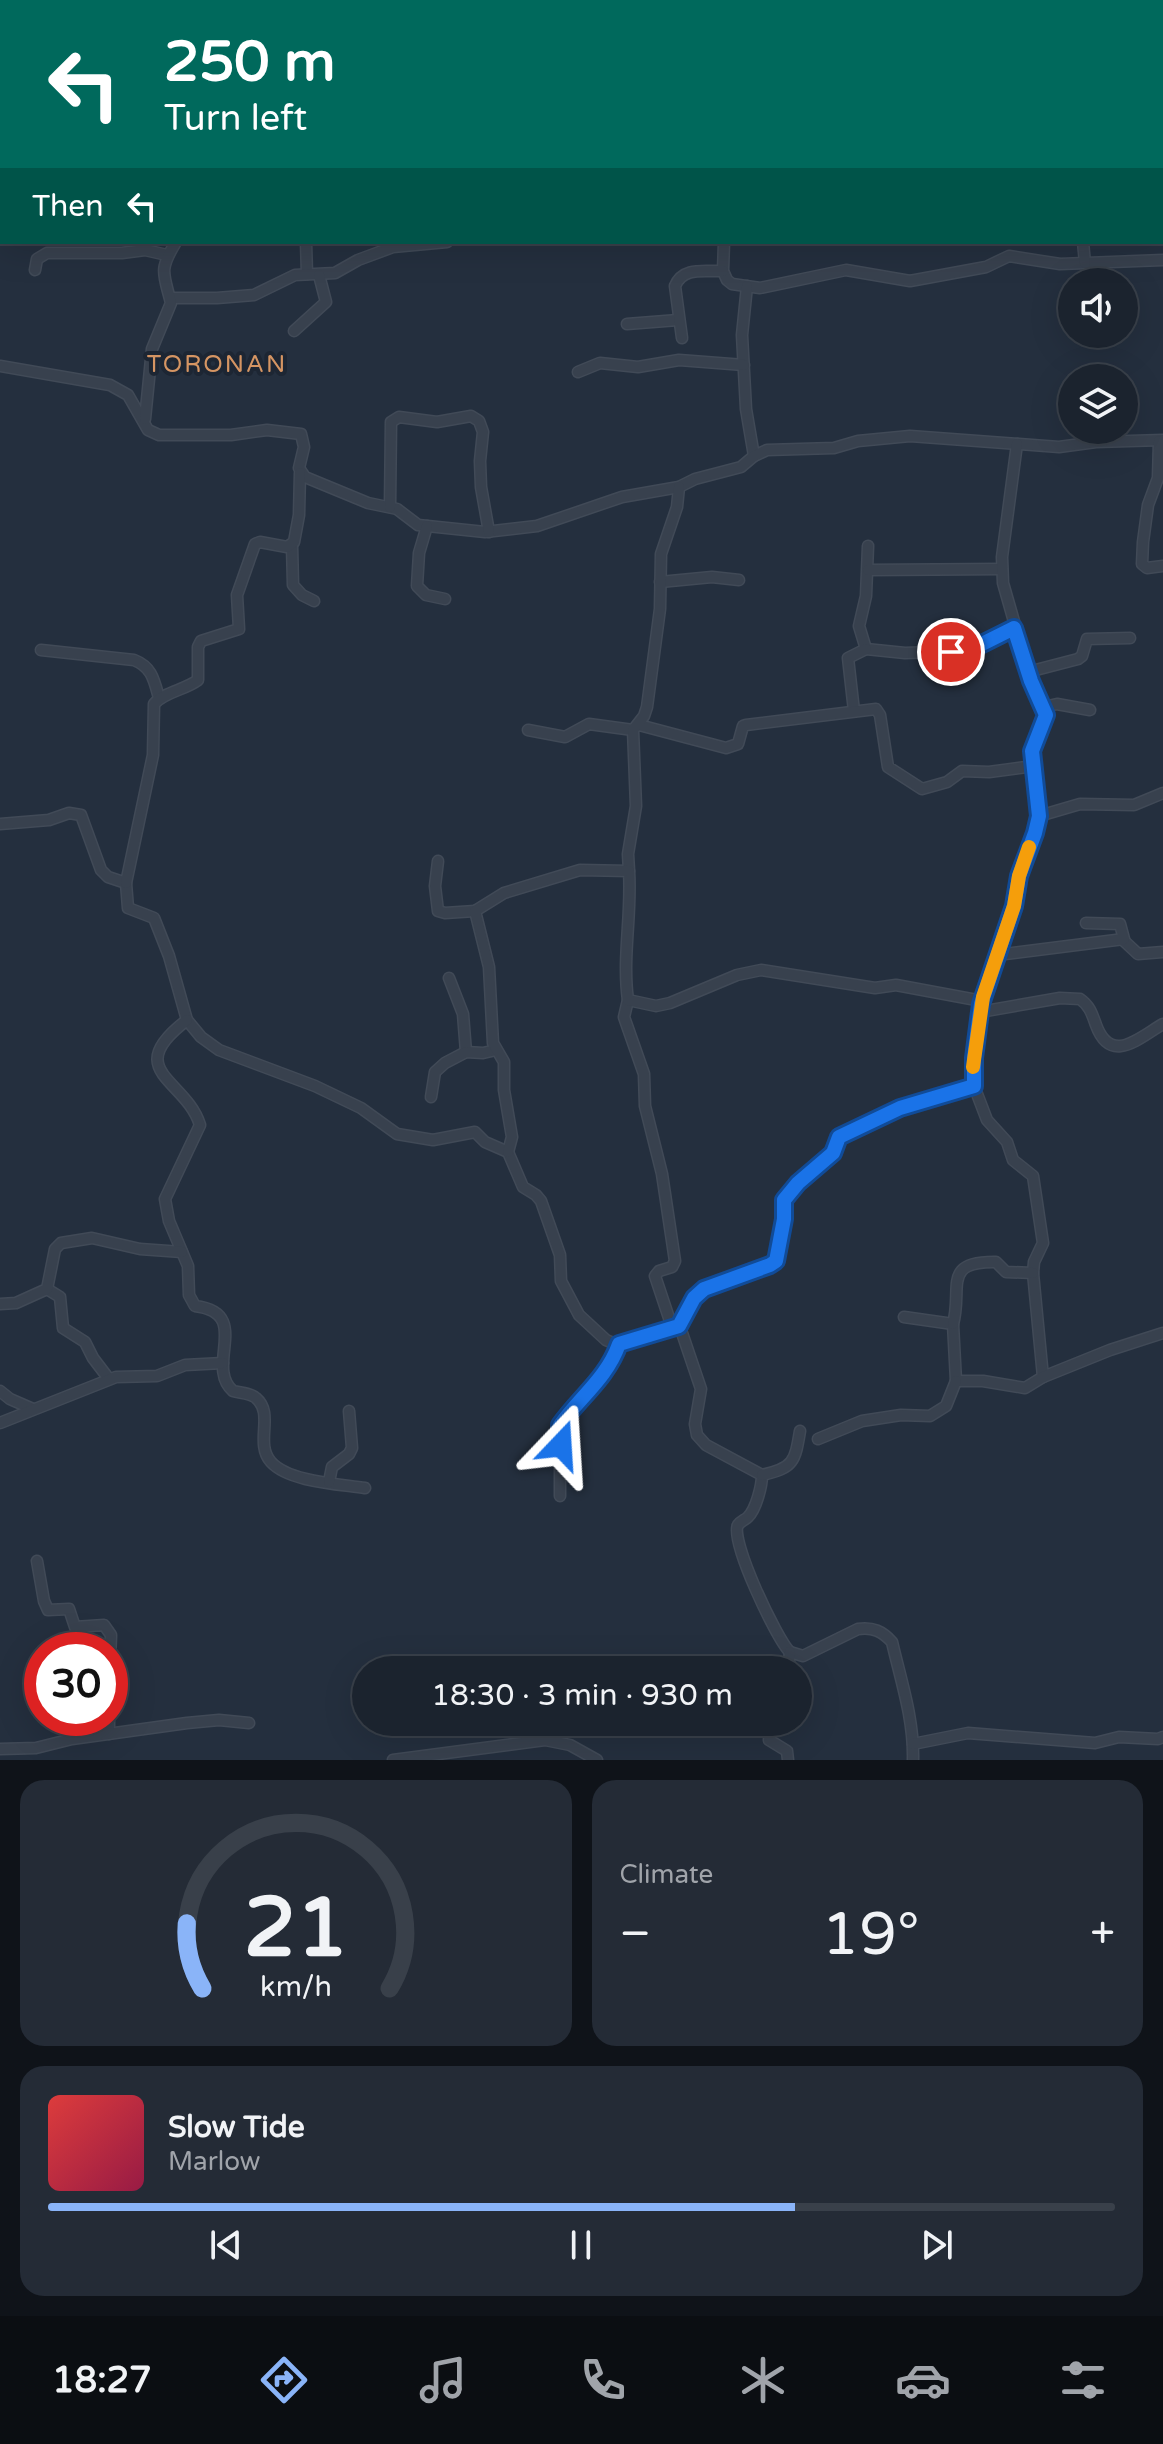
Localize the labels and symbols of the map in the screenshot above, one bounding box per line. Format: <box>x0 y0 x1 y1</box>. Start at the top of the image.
district label: TORONAN <box>147 350 287 379</box>
pin <box>917 618 985 686</box>
position arrow <box>519 1403 603 1487</box>
speed limit sign: 30 <box>24 1632 128 1736</box>

